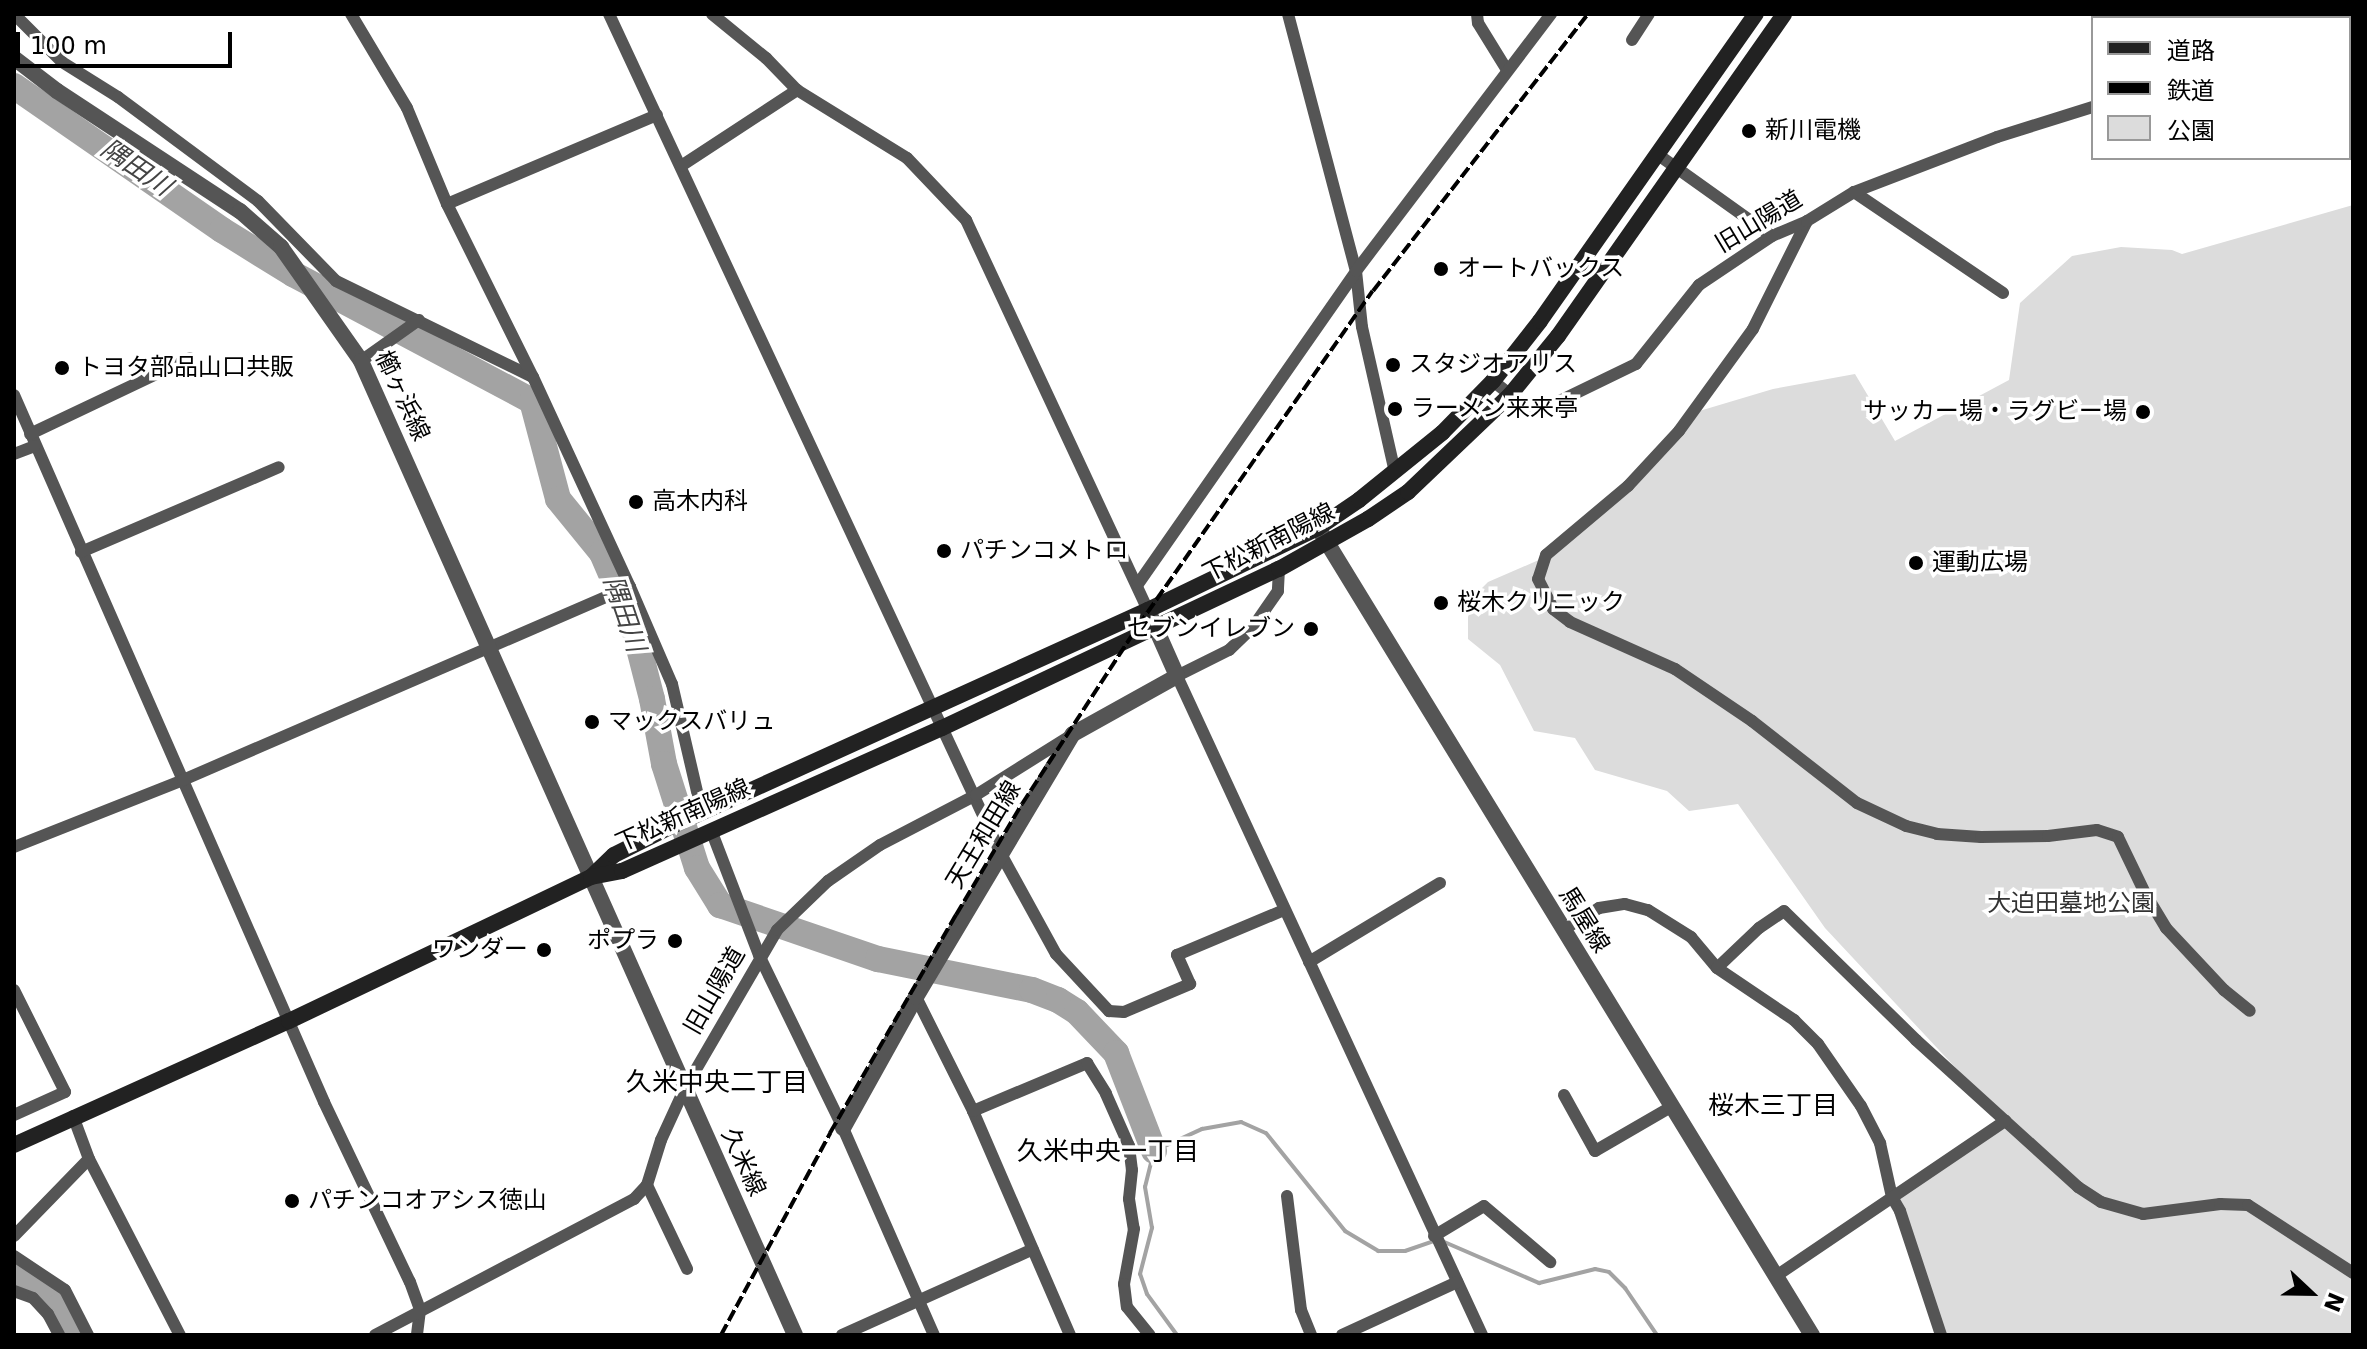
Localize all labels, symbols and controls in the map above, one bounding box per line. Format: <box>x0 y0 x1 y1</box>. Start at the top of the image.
scale bar <box>20 16 236 66</box>
legend <box>2091 16 2351 160</box>
text: 100 m <box>30 32 107 60</box>
text: 道路 <box>2167 37 2215 65</box>
text: 鉄道 <box>2167 77 2215 105</box>
place label: 新川電機 <box>1765 117 1861 145</box>
text: 公園 <box>2167 117 2215 145</box>
marker: 新川電機 <box>1740 122 1758 140</box>
water label: 隅田川 <box>95 133 177 203</box>
street label: 旧山陽道 <box>1710 185 1808 259</box>
place label: オートバックス <box>1457 255 1625 283</box>
marker: オートバックス <box>1432 260 1450 278</box>
street label: 櫛ヶ浜線 <box>369 346 435 446</box>
place label: スタジオアリス <box>1409 351 1577 379</box>
place label: トヨタ部品山口共販 <box>78 354 294 382</box>
marker: スタジオアリス <box>1384 356 1402 374</box>
marker: トヨタ部品山口共販 <box>53 359 71 377</box>
place label: ラーメン来来亭 <box>1411 395 1579 423</box>
place label: サッカー場・ラグビー場 <box>1863 398 2127 426</box>
marker: ラーメン来来亭 <box>1386 400 1404 418</box>
marker: サッカー場・ラグビー場 <box>2134 403 2152 421</box>
place label: 高木内科 <box>652 488 748 516</box>
marker: 高木内科 <box>627 493 645 511</box>
street label: 下松新南陽線 <box>1198 497 1340 589</box>
place label: パチンコメトロ <box>960 537 1128 565</box>
marker: パチンコメトロ <box>935 542 953 560</box>
place label: 運動広場 <box>1932 549 2028 577</box>
marker: 運動広場 <box>1907 554 1925 572</box>
water label: 隅田川 <box>597 572 651 656</box>
place label: 桜木クリニック <box>1457 589 1625 617</box>
marker: 桜木クリニック <box>1432 594 1450 612</box>
place label: セブンイレブン <box>1127 615 1295 643</box>
marker: セブンイレブン <box>1302 620 1320 638</box>
place label: マックスバリュ <box>608 708 776 736</box>
marker: マックスバリュ <box>583 713 601 731</box>
street label: 下松新南陽線 <box>611 774 755 858</box>
street label: 天王和田線 <box>941 776 1027 894</box>
street label: 馬屋線 <box>1553 882 1615 958</box>
park label: 大迫田墓地公園 <box>1987 890 2155 918</box>
place label: ポプラ <box>587 927 659 955</box>
marker: ポプラ <box>666 932 684 950</box>
place label: ワンダー <box>432 936 528 964</box>
marker: ワンダー <box>535 941 553 959</box>
street label: 旧山陽道 <box>679 942 751 1040</box>
district label: 久米中央二丁目 <box>626 1067 808 1099</box>
district label: 桜木三丁目 <box>1708 1090 1838 1122</box>
street label: 久米線 <box>715 1123 771 1201</box>
district label: 久米中央一丁目 <box>1017 1136 1199 1168</box>
place label: パチンコオアシス徳山 <box>308 1187 548 1215</box>
marker: パチンコオアシス徳山 <box>283 1192 301 1210</box>
north arrow <box>2271 1253 2351 1333</box>
text: N <box>2319 1289 2349 1315</box>

